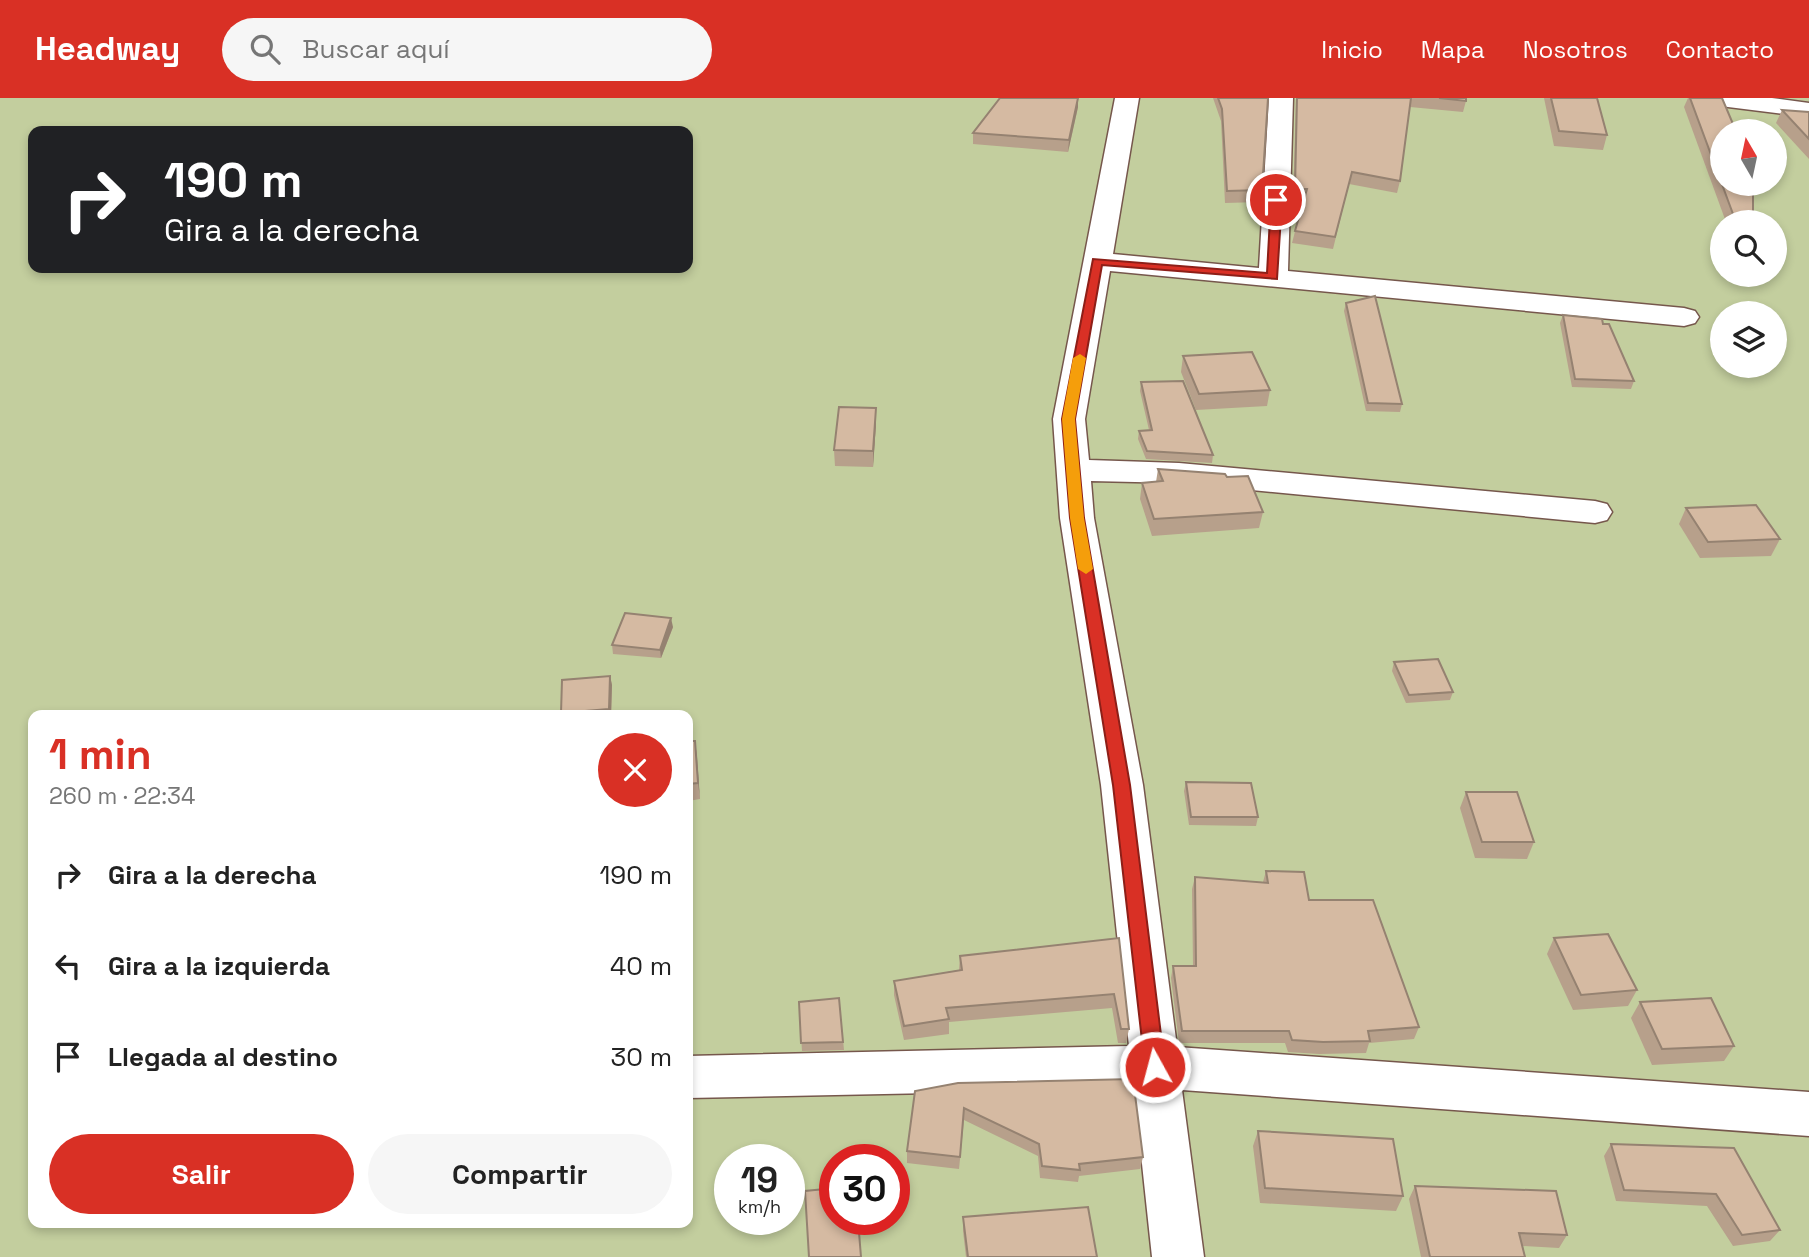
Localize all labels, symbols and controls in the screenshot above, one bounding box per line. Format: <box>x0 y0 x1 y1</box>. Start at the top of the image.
search box <box>222 18 712 81</box>
text: Headway <box>35 28 180 70</box>
icon: search <box>246 30 284 68</box>
text: Buscar aquí <box>302 32 450 66</box>
text: Inicio <box>1321 34 1383 65</box>
text: Mapa <box>1421 34 1485 65</box>
text: Nosotros <box>1523 34 1628 65</box>
text: Contacto <box>1666 34 1774 65</box>
north arrow <box>1710 119 1787 196</box>
map controls <box>1710 119 1787 378</box>
text: 190 m <box>164 149 302 211</box>
icon: right <box>49 154 140 245</box>
pin <box>1246 170 1306 230</box>
icon: arrive <box>1257 181 1295 219</box>
text: Gira a la derecha <box>164 210 419 250</box>
button: search <box>1710 210 1787 287</box>
button: layers <box>1710 301 1787 378</box>
text: 1 min <box>49 728 152 781</box>
button: close <box>598 733 672 807</box>
text: 260 m · 22:34 <box>49 781 195 811</box>
icon: right <box>49 856 87 894</box>
text: Gira a la derecha <box>108 858 317 892</box>
text: 190 m <box>600 858 672 892</box>
icon: left <box>49 947 87 985</box>
text: Gira a la izquierda <box>108 949 330 983</box>
text: 40 m <box>610 949 672 983</box>
position arrow <box>1118 1030 1192 1104</box>
icon: arrive <box>49 1038 87 1076</box>
text: Llegada al destino <box>108 1040 338 1074</box>
text: 30 m <box>611 1040 672 1074</box>
button: Salir <box>49 1134 354 1214</box>
button: Compartir <box>368 1134 672 1214</box>
speed limit sign: 30 <box>819 1144 910 1235</box>
text: 19 <box>741 1158 778 1202</box>
text: km/h <box>738 1195 781 1218</box>

